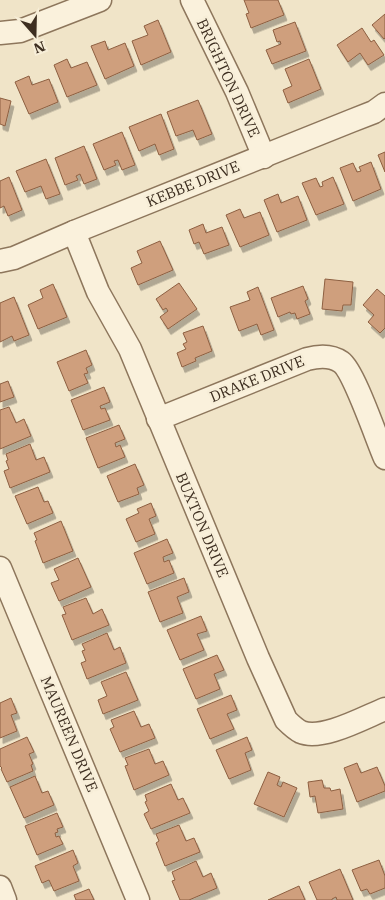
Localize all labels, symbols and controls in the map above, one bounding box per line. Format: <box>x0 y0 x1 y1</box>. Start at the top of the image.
north arrow <box>10 10 60 60</box>
street label: BRIGHTON DRIVE <box>193 15 264 140</box>
text: N <box>31 37 48 58</box>
street label: KEBBE DRIVE <box>143 156 242 211</box>
street label: DRAKE DRIVE <box>207 351 307 406</box>
street label: BUXTON DRIVE <box>172 469 233 580</box>
street label: MAUREEN DRIVE <box>37 673 102 795</box>

